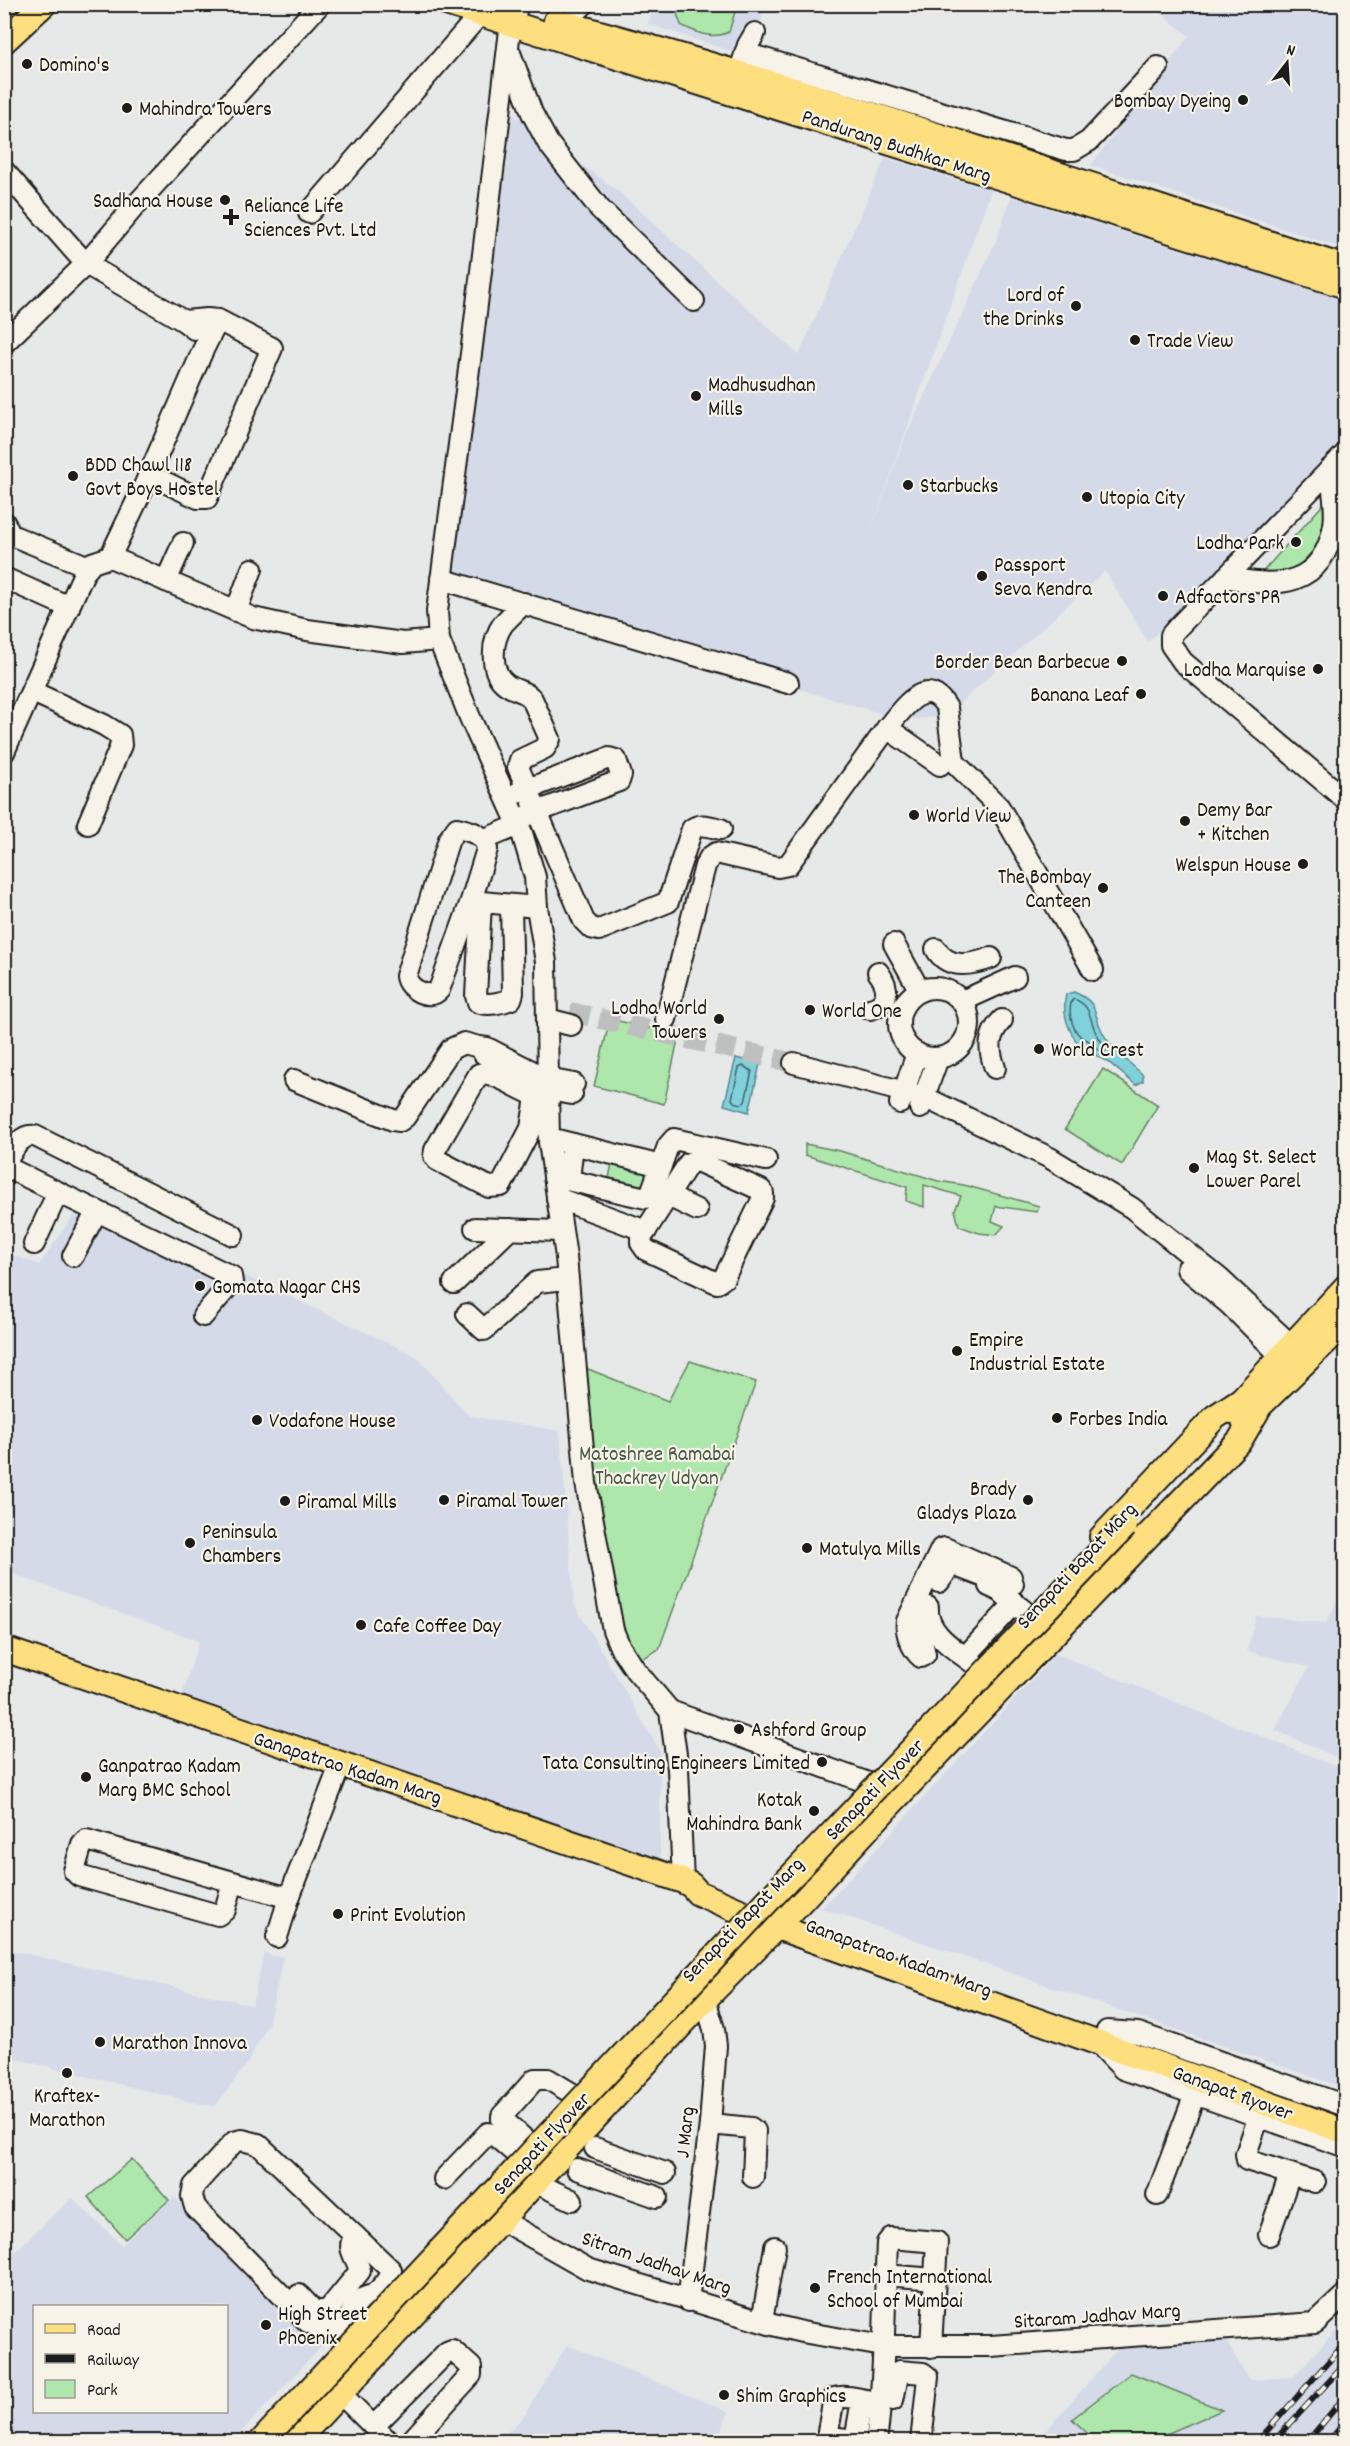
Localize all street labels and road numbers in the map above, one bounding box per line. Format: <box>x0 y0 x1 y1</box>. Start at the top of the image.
street label: Pandurang Budhkar Marg <box>797 103 995 193</box>
street label: Senapati Bapat Marg <box>1011 1496 1145 1638</box>
street label: Ganapatrao Kadam Marg <box>249 1725 445 1815</box>
street label: Senapati Flyover <box>820 1733 933 1849</box>
street label: Senapati Bapat Marg <box>676 1851 812 1991</box>
street label: Ganapatrao Kadam Marg <box>800 1912 996 2008</box>
street label: Ganapat flyover <box>1168 2059 1297 2131</box>
street label: Senapati Flyover <box>487 2086 599 2204</box>
street label: J Marg <box>669 2105 705 2160</box>
street label: Sitram Jadhav Marg <box>577 2225 735 2305</box>
street label: Sitaram Jadhav Marg <box>1013 2297 1182 2339</box>

